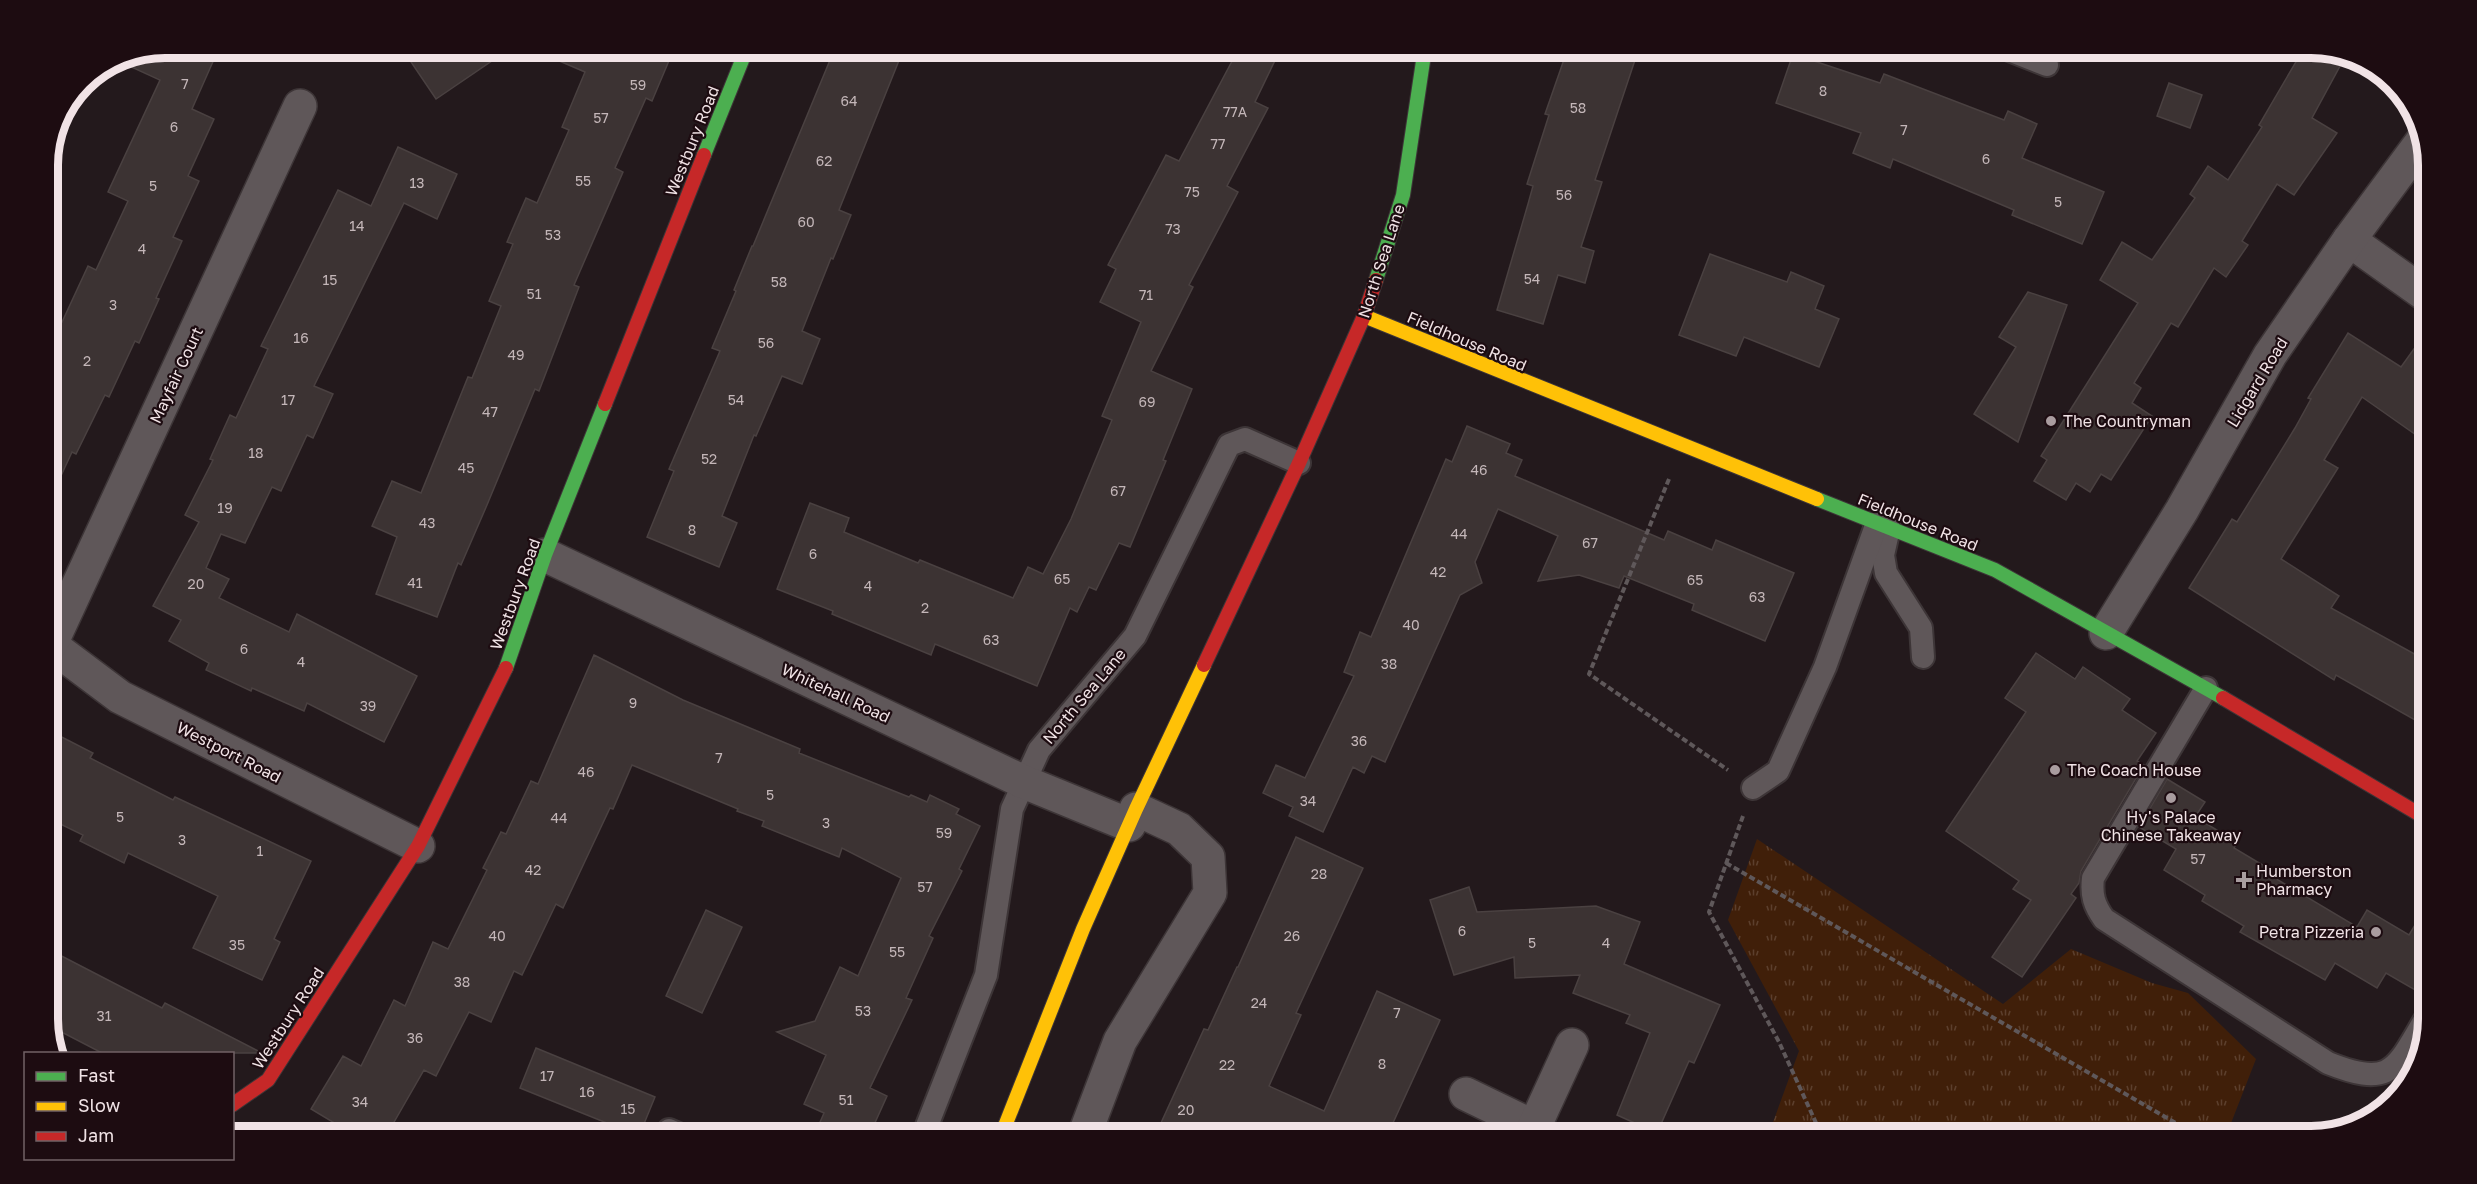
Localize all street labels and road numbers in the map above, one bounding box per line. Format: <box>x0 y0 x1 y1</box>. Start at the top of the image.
street label: Westbury Road <box>661 83 723 199</box>
street label: North Sea Lane <box>1353 202 1409 320</box>
street label: Fieldhouse Road <box>1404 307 1530 375</box>
street label: Mayfair Court <box>145 324 207 426</box>
street label: Lidgard Road <box>2222 333 2292 431</box>
street label: Fieldhouse Road <box>1855 489 1981 555</box>
street label: Westbury Road <box>486 535 544 653</box>
street label: North Sea Lane <box>1038 644 1130 748</box>
street label: Whitehall Road <box>779 659 893 727</box>
street label: Westport Road <box>173 717 285 787</box>
street label: Westbury Road <box>248 963 328 1073</box>

